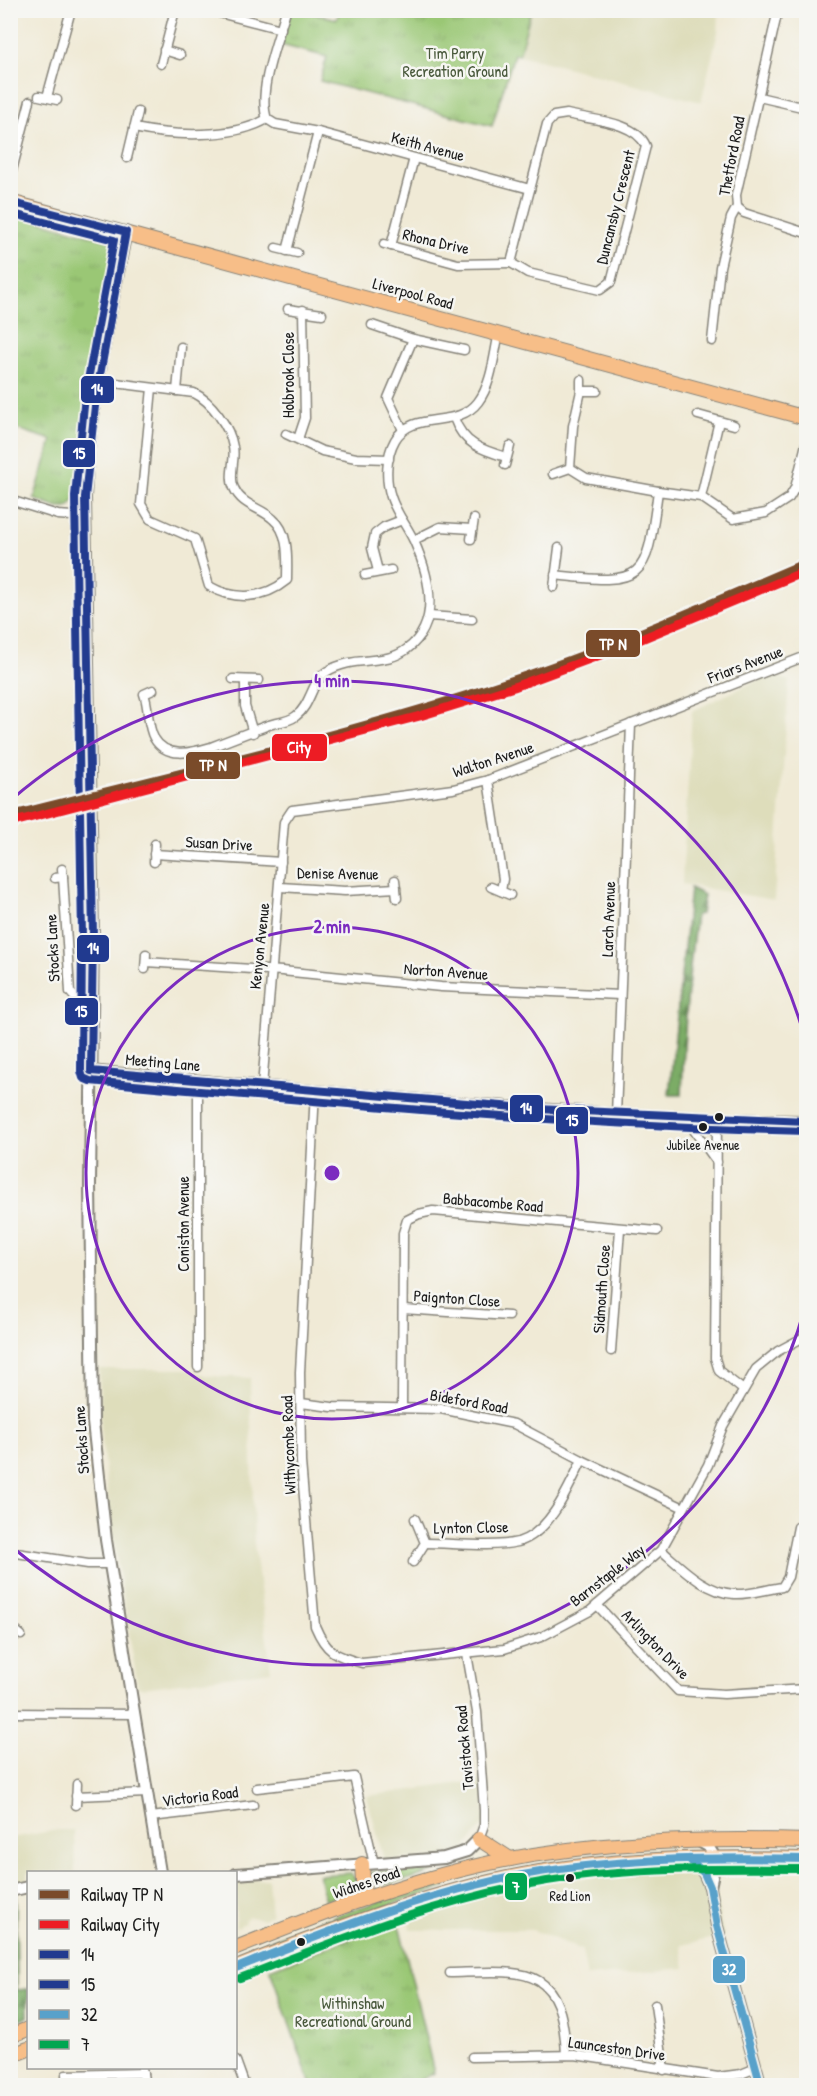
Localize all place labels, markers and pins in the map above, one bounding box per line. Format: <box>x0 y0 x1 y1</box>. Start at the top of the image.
unlabelled marker <box>713 1111 725 1123</box>
marker: Jubilee Avenue <box>697 1121 709 1133</box>
place label: Jubilee Avenue <box>666 1135 740 1154</box>
centre of rings <box>322 1163 342 1183</box>
marker: Red Lion <box>564 1872 576 1884</box>
place label: Red Lion <box>550 1886 590 1905</box>
unlabelled marker <box>295 1936 307 1948</box>

